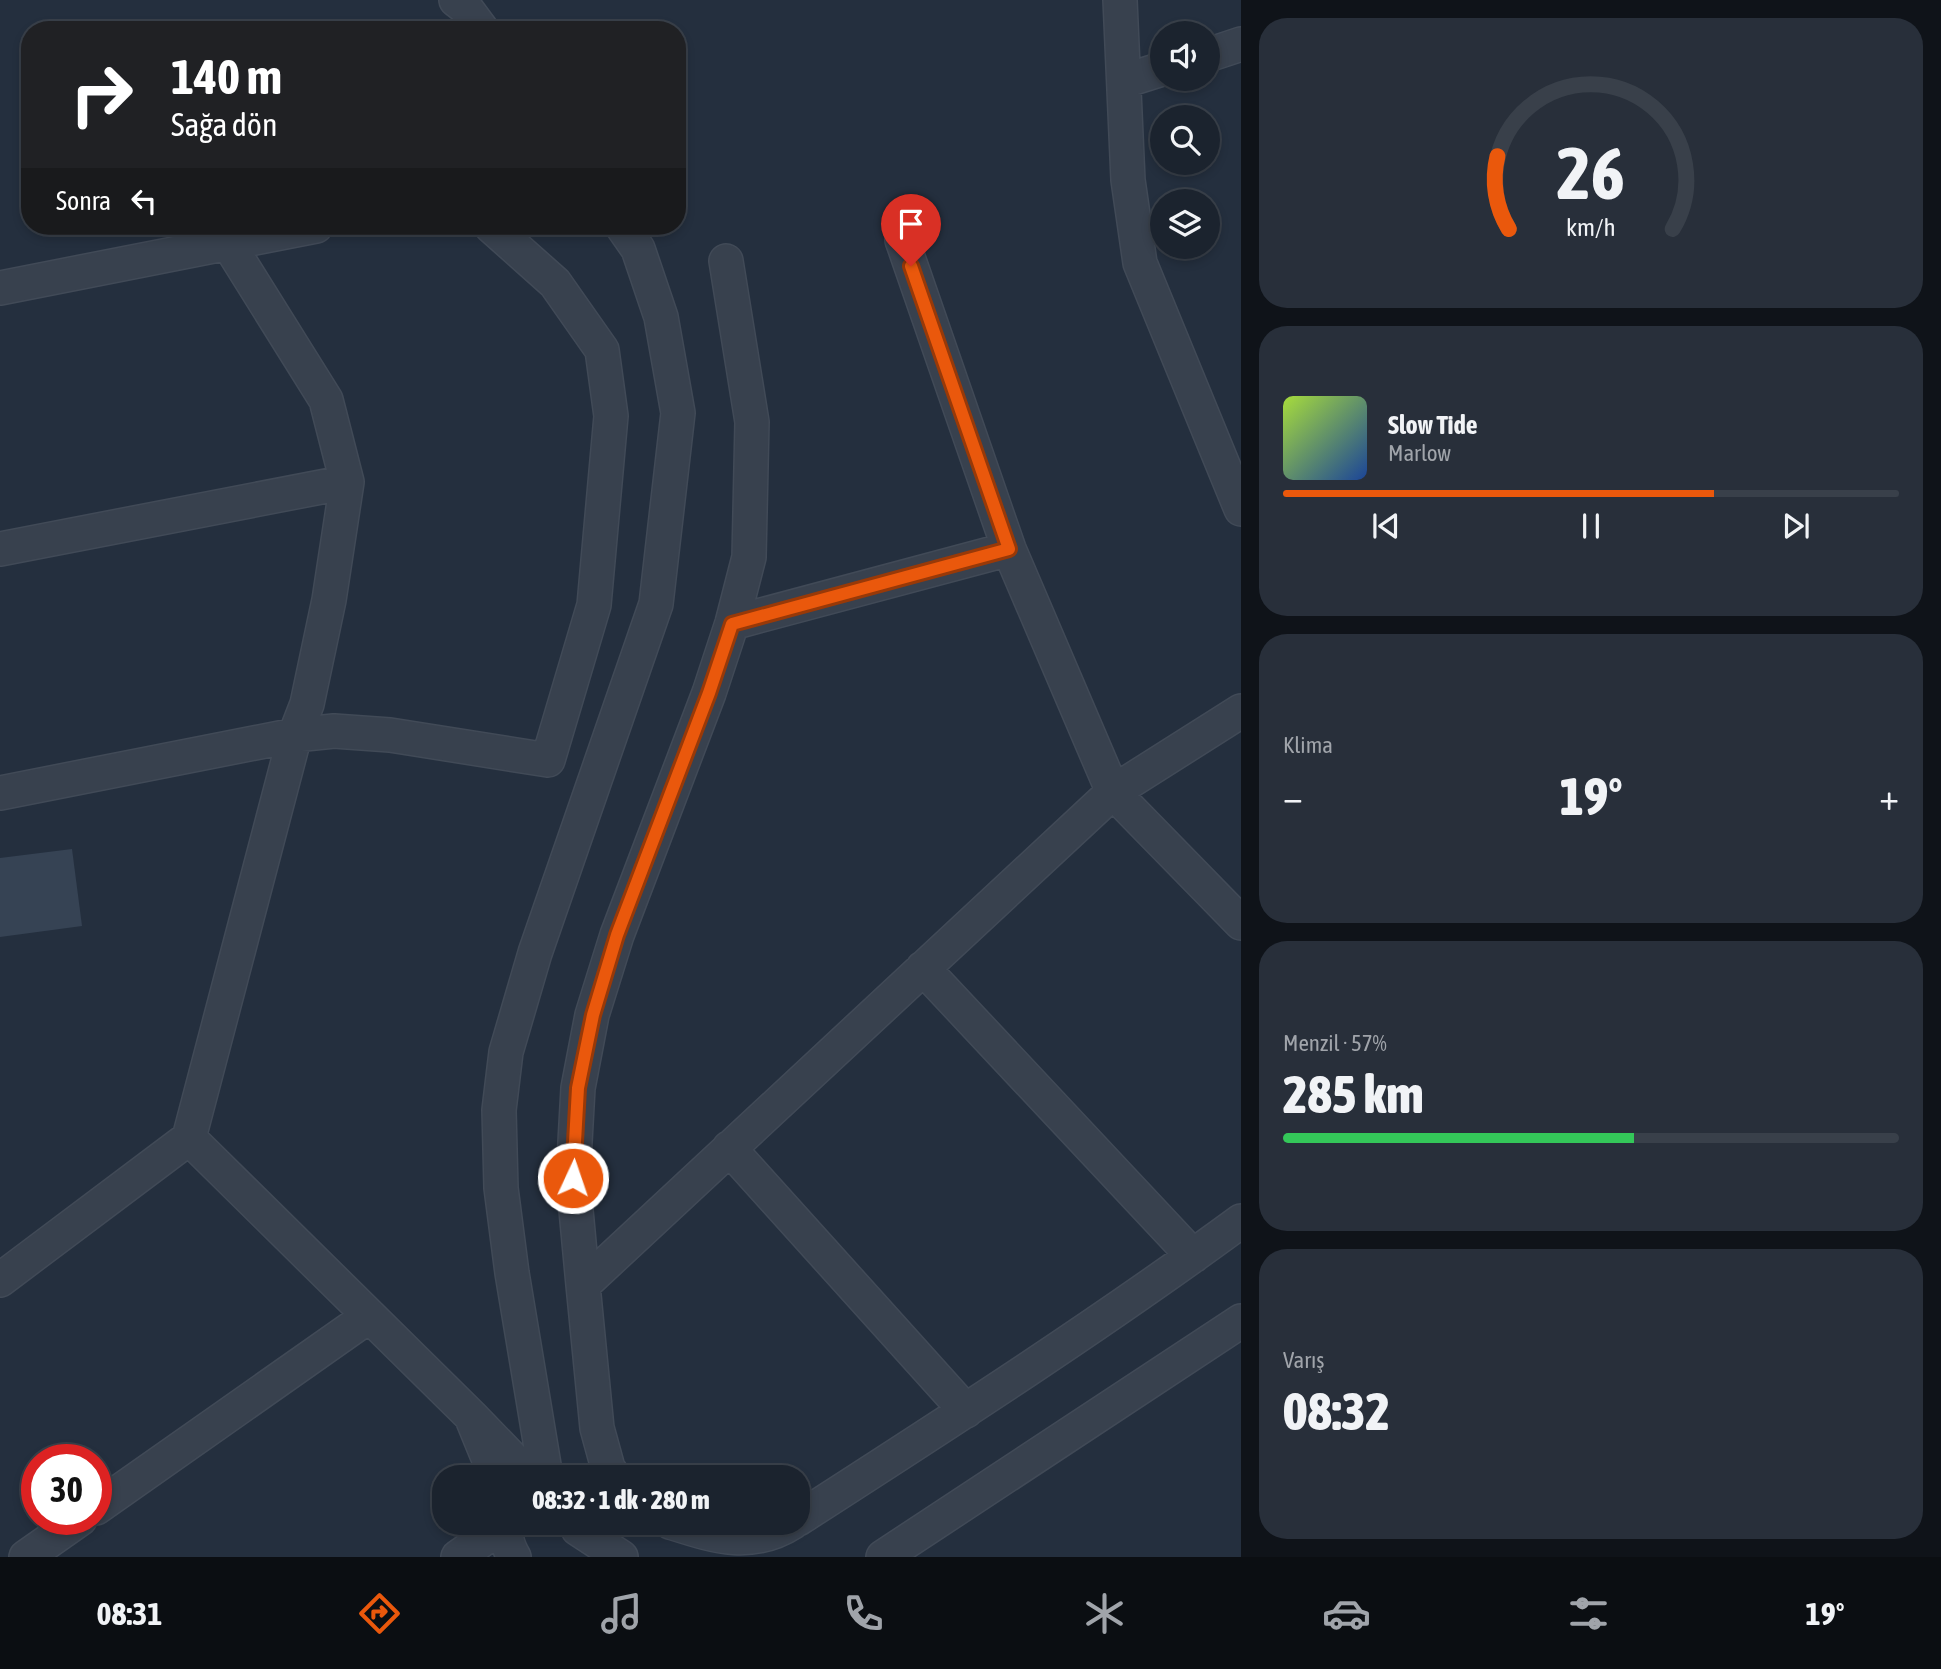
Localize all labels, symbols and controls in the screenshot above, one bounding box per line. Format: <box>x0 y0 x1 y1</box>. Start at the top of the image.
map controls <box>1150 21 1220 259</box>
button: sound <box>1150 21 1220 91</box>
text: 140 m <box>171 48 282 104</box>
icon: right <box>56 49 147 140</box>
button: search <box>1150 105 1220 175</box>
text: Sağa dön <box>171 106 277 143</box>
text: 26 <box>1557 131 1625 214</box>
icon: left <box>125 182 163 220</box>
text: Sonra <box>56 186 111 216</box>
button: layers <box>1150 189 1220 259</box>
pin <box>881 194 941 266</box>
icon: arrive <box>892 205 930 243</box>
text: km/h <box>1566 213 1616 241</box>
text: Slow Tide <box>1388 410 1478 440</box>
text: Marlow <box>1388 440 1451 466</box>
icon: previous <box>1367 507 1405 545</box>
icon: pause <box>1572 507 1610 545</box>
icon: next <box>1777 507 1815 545</box>
text: Klima <box>1283 732 1333 758</box>
text: 19° <box>1559 766 1623 826</box>
text: − <box>1283 775 1303 818</box>
text: + <box>1879 775 1899 818</box>
text: Menzil · 57% <box>1283 1030 1387 1056</box>
text: 285 km <box>1283 1064 1424 1124</box>
position arrow <box>536 1141 610 1215</box>
text: Varış <box>1283 1347 1324 1373</box>
text: 08:32 <box>1283 1381 1390 1441</box>
speed limit sign: 30 <box>21 1444 112 1535</box>
text: 08:32 · 1 dk · 280 m <box>532 1485 710 1515</box>
icon: directions <box>355 1589 404 1638</box>
icon: music <box>597 1589 646 1638</box>
icon: phone <box>839 1589 888 1638</box>
icon: climate <box>1080 1589 1129 1638</box>
icon: car <box>1322 1589 1371 1638</box>
icon: filters <box>1564 1589 1613 1638</box>
text: 08:31 <box>96 1595 162 1632</box>
text: 19° <box>1806 1595 1845 1632</box>

